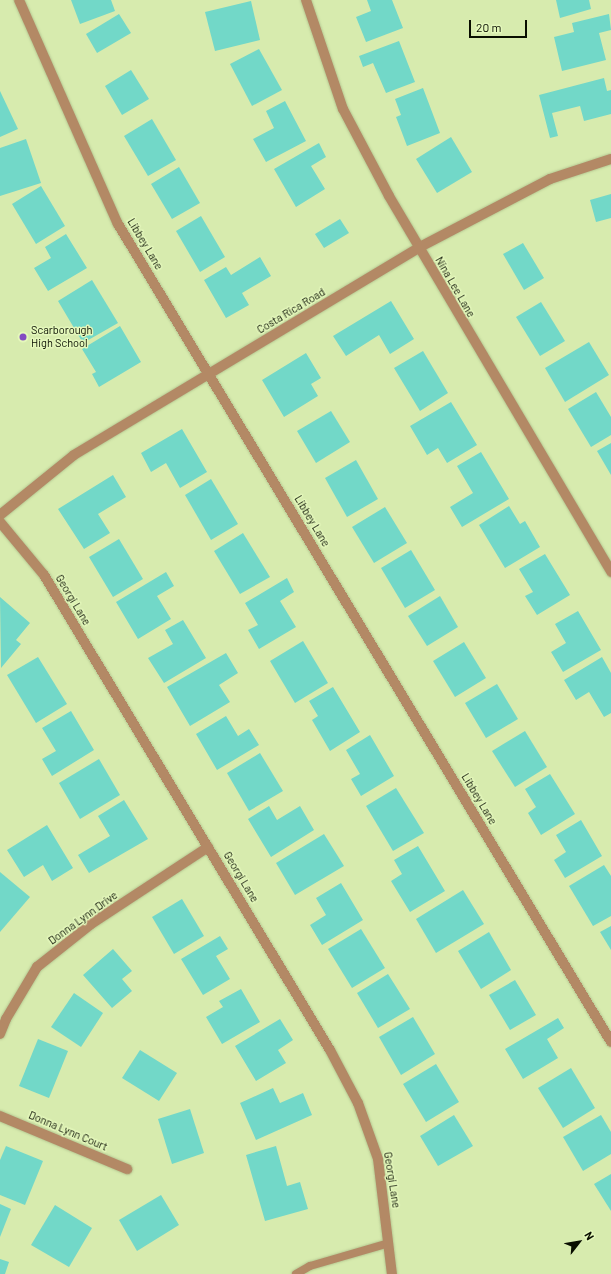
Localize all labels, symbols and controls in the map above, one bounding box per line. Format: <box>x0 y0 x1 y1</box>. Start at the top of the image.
scale bar <box>471 12 529 38</box>
text: 20 m <box>476 20 502 34</box>
street label: Libbey Lane <box>125 216 165 272</box>
street label: Nina Lee Lane <box>432 254 478 320</box>
street label: Costa Rica Road <box>255 285 327 337</box>
place label: Scarborough High School <box>31 324 92 350</box>
marker: Scarborough High School <box>18 332 28 342</box>
street label: Libbey Lane <box>292 493 332 549</box>
street label: Georgi Lane <box>53 572 93 628</box>
street label: Libbey Lane <box>459 771 499 827</box>
street label: Georgi Lane <box>221 849 261 905</box>
street label: Donna Lynn Drive <box>46 888 120 948</box>
street label: Donna Lynn Court <box>27 1108 109 1154</box>
street label: Georgi Lane <box>381 1151 403 1209</box>
north arrow <box>559 1222 599 1262</box>
text: N <box>582 1229 597 1242</box>

